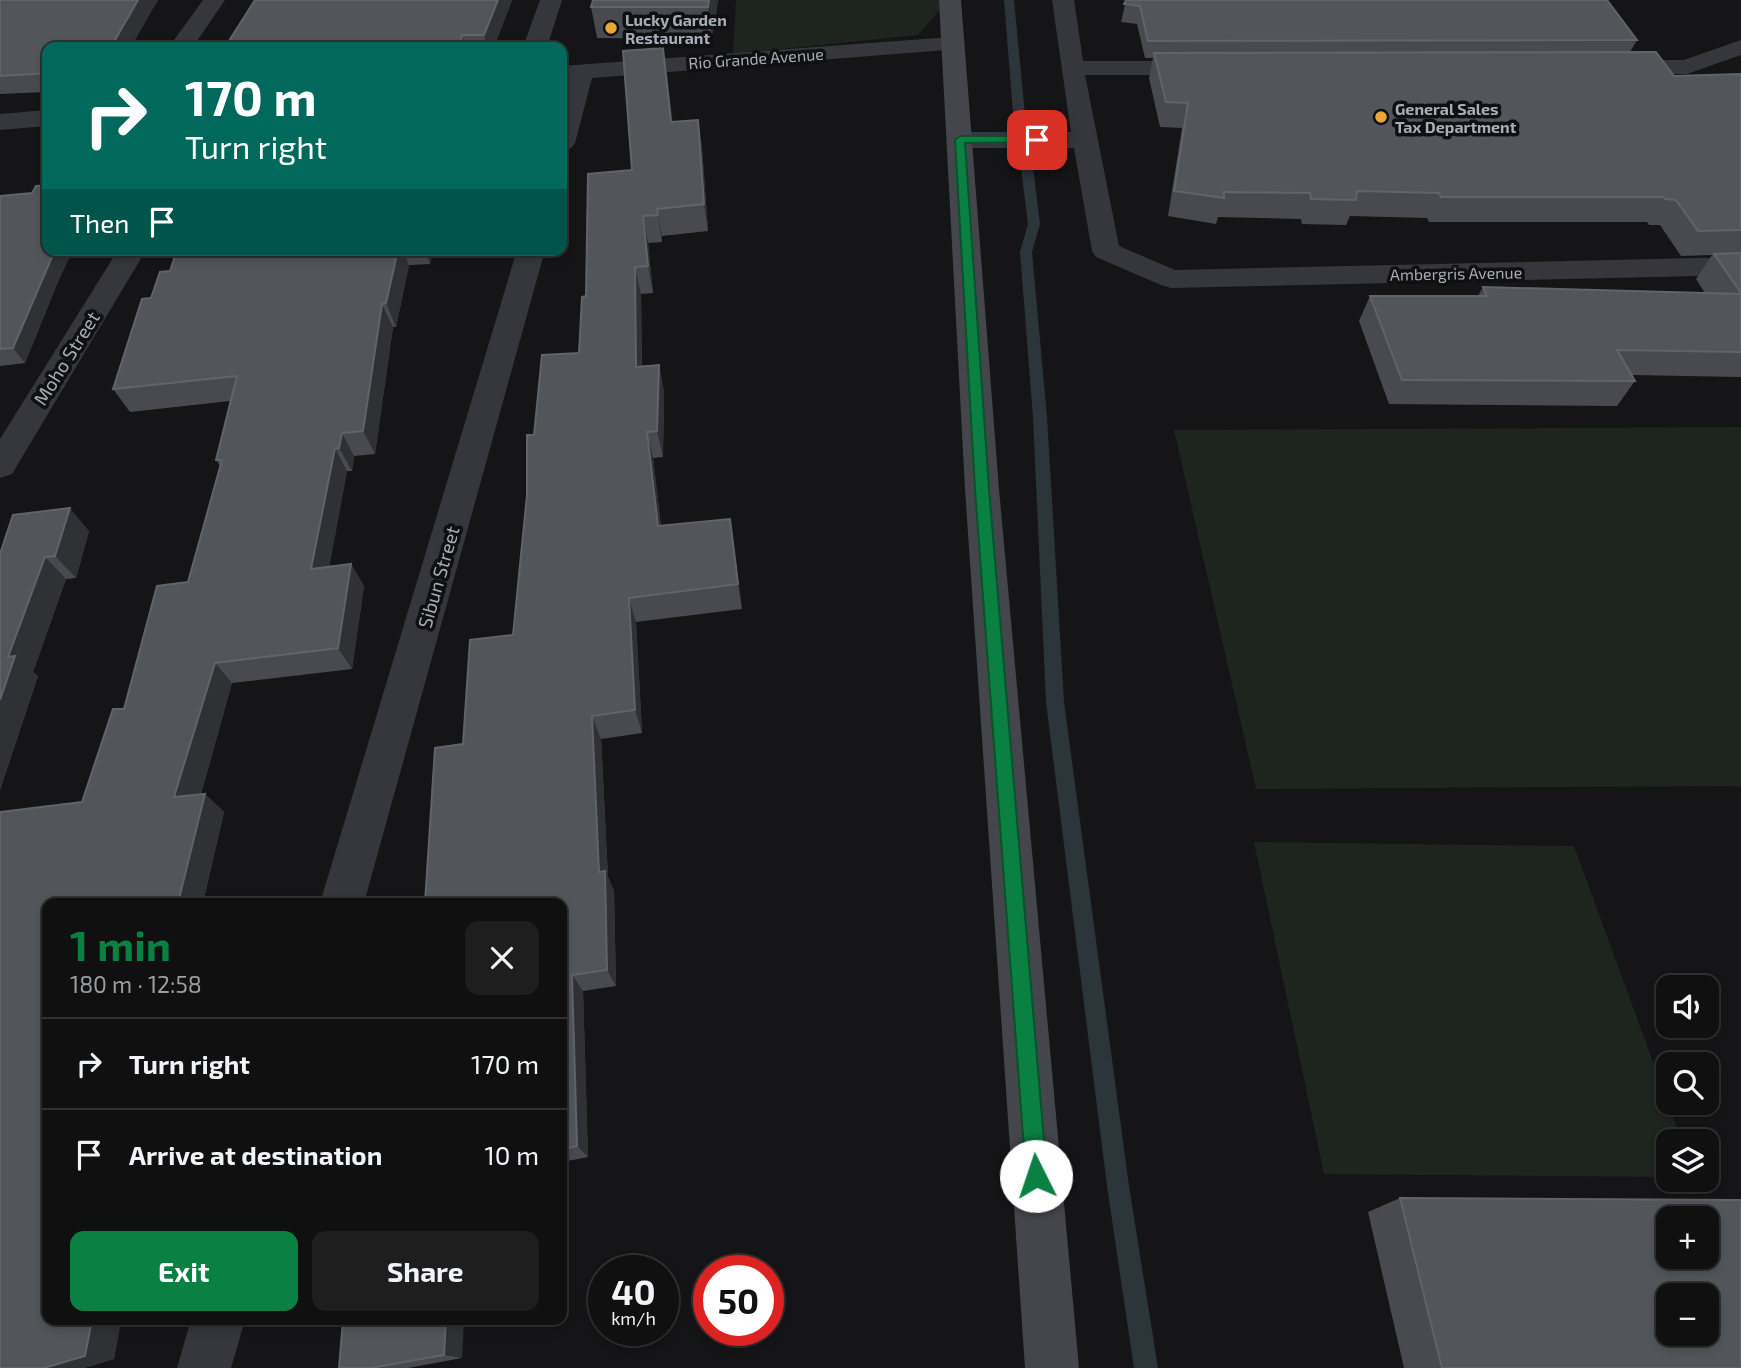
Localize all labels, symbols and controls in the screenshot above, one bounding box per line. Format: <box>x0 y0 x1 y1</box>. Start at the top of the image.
place label: Lucky Garden Restaurant <box>625 10 727 47</box>
marker: Lucky Garden Restaurant <box>603 20 619 36</box>
street label: Rio Grande Avenue <box>688 44 824 72</box>
text: 170 m <box>185 67 317 126</box>
icon: right <box>70 70 161 161</box>
place label: General Sales Tax Department <box>1395 99 1517 136</box>
marker: General Sales Tax Department <box>1373 109 1389 125</box>
pin <box>1007 110 1067 170</box>
icon: arrive <box>1018 121 1056 159</box>
text: Turn right <box>185 127 327 165</box>
icon: arrive <box>143 203 181 241</box>
text: Then <box>70 207 129 238</box>
street label: Ambergris Avenue <box>1390 262 1522 284</box>
street label: Moho Street <box>28 307 104 409</box>
street label: Sibun Street <box>412 523 464 631</box>
text: 1 min <box>70 919 171 969</box>
button: close <box>465 921 539 995</box>
text: 180 m · 12:58 <box>70 970 202 998</box>
map controls <box>1656 975 1719 1346</box>
button: sound <box>1656 975 1719 1038</box>
icon: right <box>70 1045 108 1083</box>
text: Turn right <box>129 1048 250 1079</box>
text: 170 m <box>471 1048 539 1079</box>
button: search <box>1656 1052 1719 1115</box>
button: layers <box>1656 1129 1719 1192</box>
icon: arrive <box>70 1136 108 1174</box>
text: Arrive at destination <box>129 1139 382 1170</box>
text: 10 m <box>484 1139 539 1170</box>
position arrow <box>999 1139 1073 1213</box>
button: + <box>1656 1206 1719 1269</box>
button: Exit <box>70 1231 298 1311</box>
button: Share <box>312 1231 539 1311</box>
speed limit sign: 50 <box>693 1255 784 1346</box>
text: 40 <box>611 1270 656 1312</box>
button: − <box>1656 1283 1719 1346</box>
text: km/h <box>611 1307 656 1329</box>

